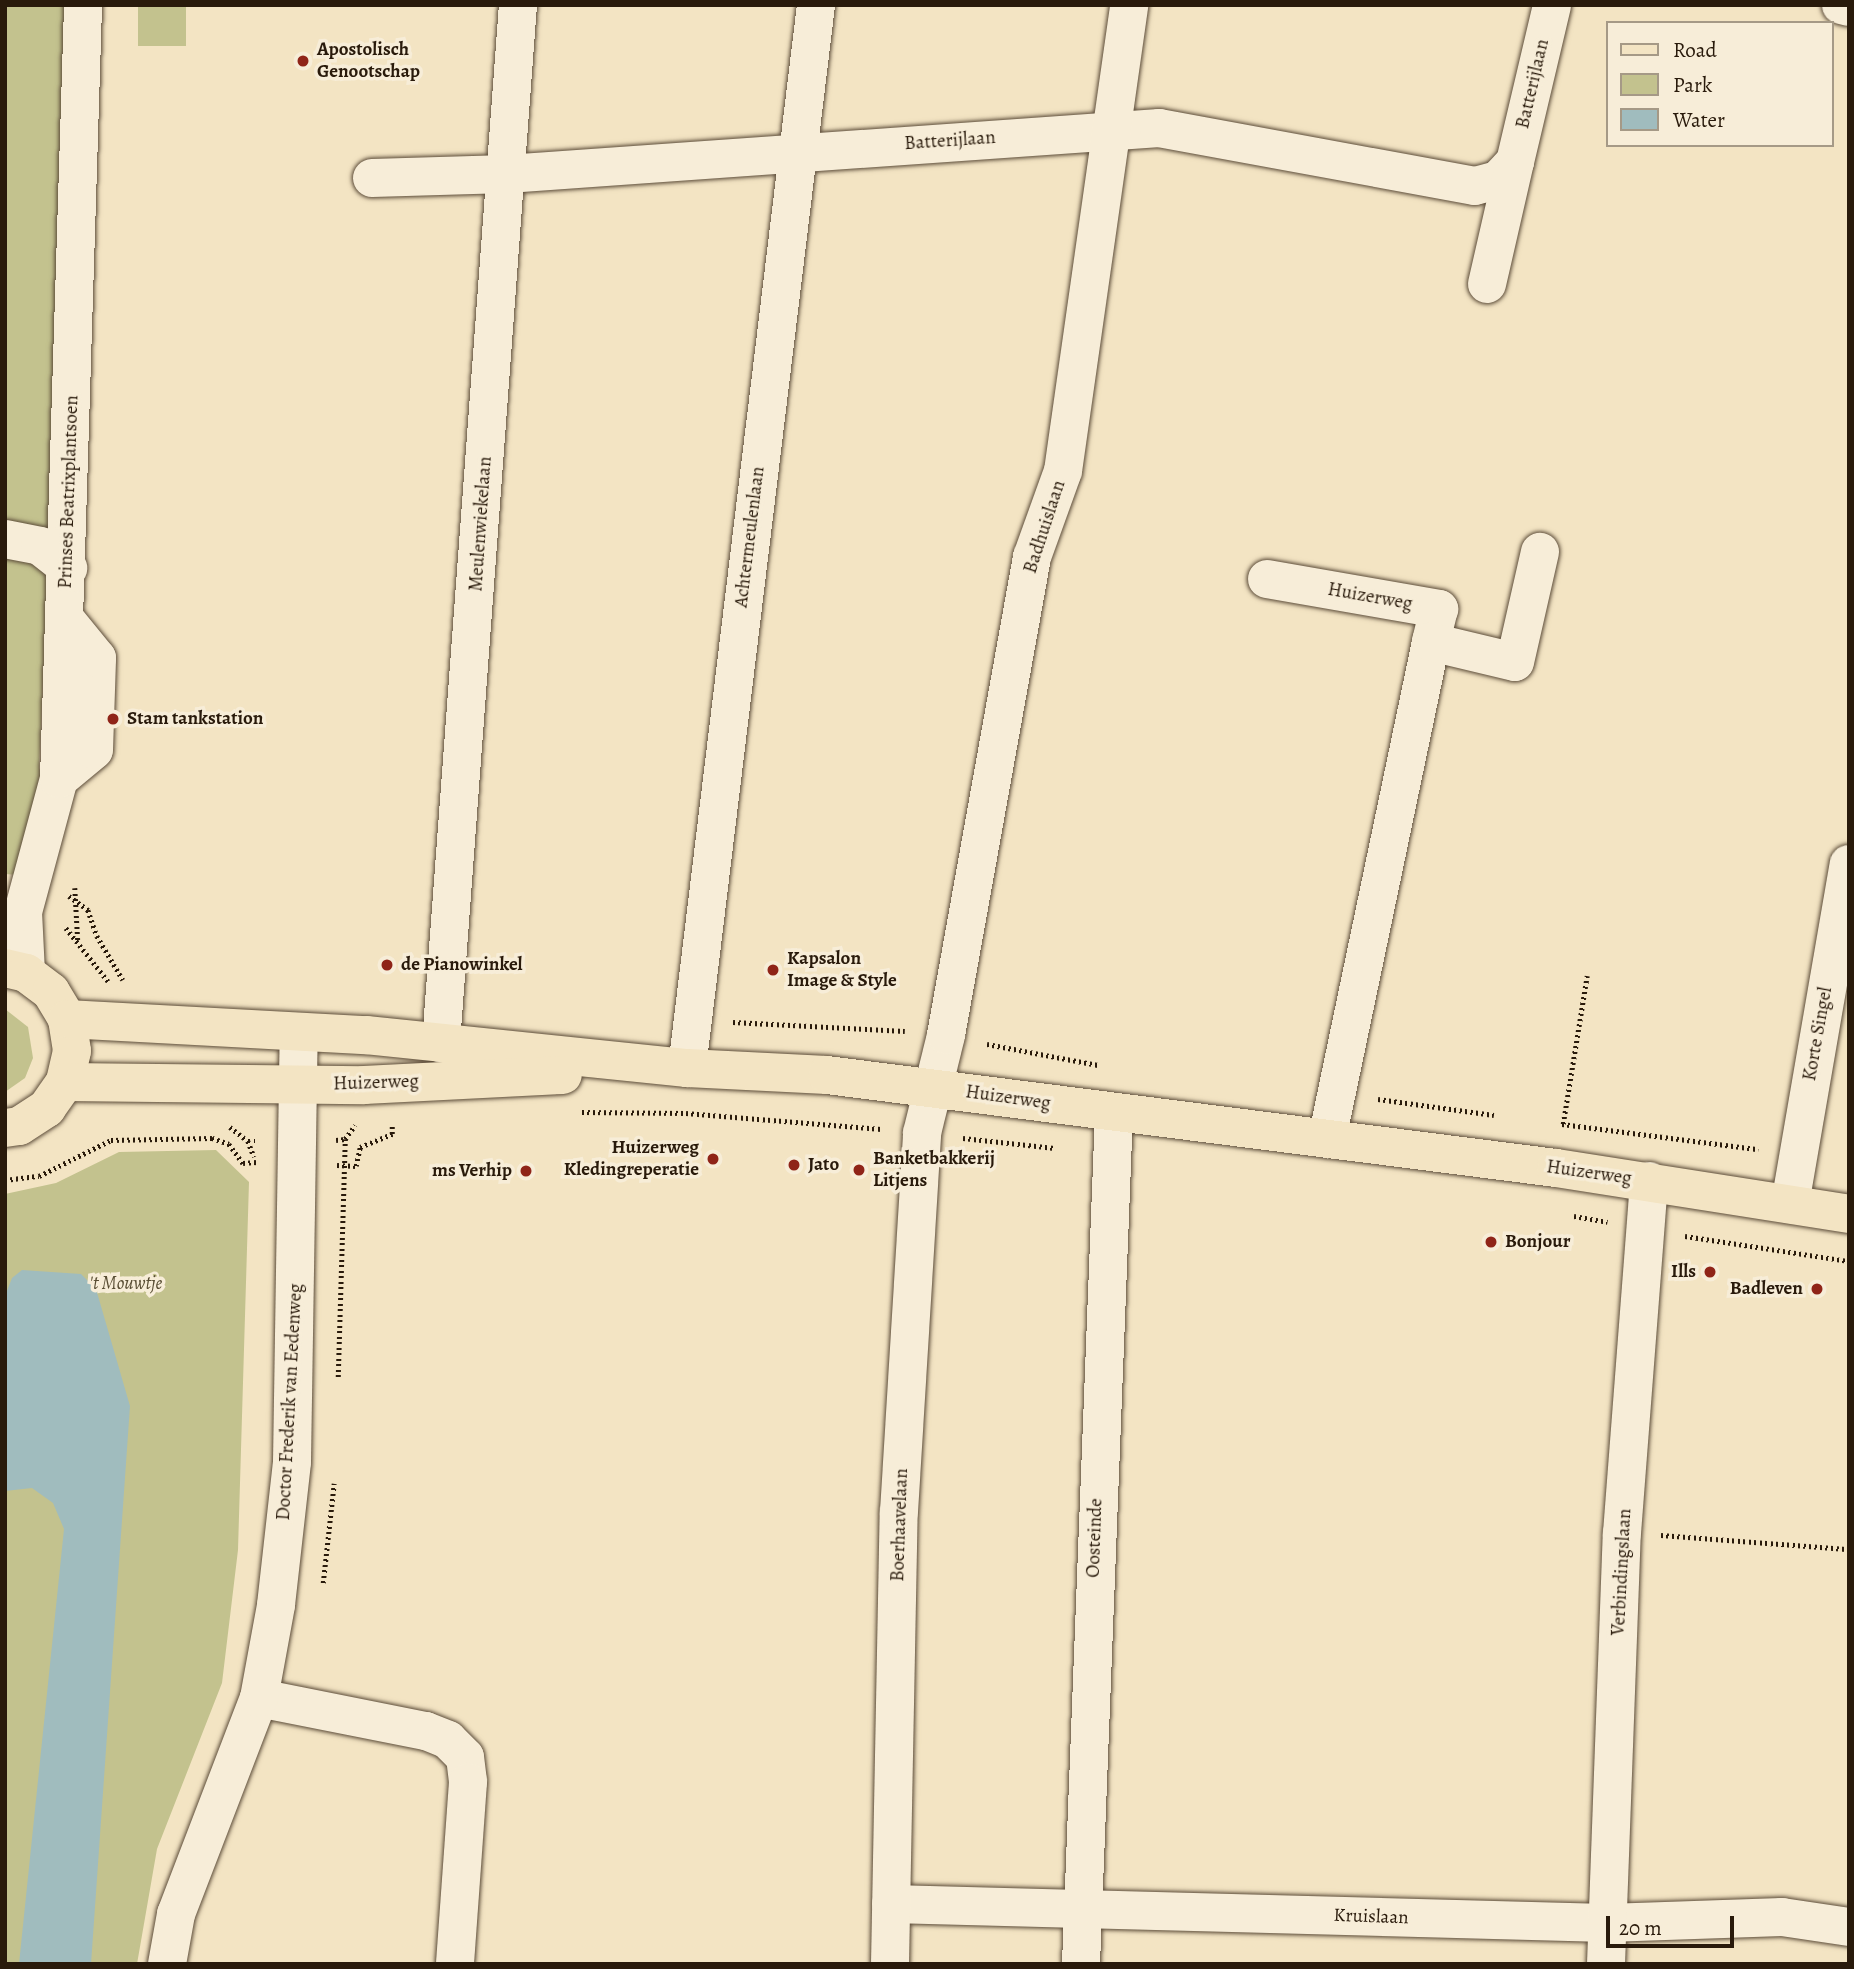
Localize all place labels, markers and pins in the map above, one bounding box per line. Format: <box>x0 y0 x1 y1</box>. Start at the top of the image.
place label: Apostolisch Genootschap <box>317 39 420 83</box>
marker: Apostolisch Genootschap <box>295 53 311 69</box>
place label: Stam tankstation <box>127 708 264 730</box>
marker: Stam tankstation <box>105 711 121 727</box>
place label: Kapsalon Image & Style <box>787 948 897 992</box>
place label: de Pianowinkel <box>401 954 523 976</box>
marker: de Pianowinkel <box>379 957 395 973</box>
marker: Kapsalon Image & Style <box>765 962 781 978</box>
place label: Huizerweg Kledingreperatie <box>564 1137 699 1181</box>
place label: Banketbakkerij Litjens <box>873 1148 995 1192</box>
marker: Huizerweg Kledingreperatie <box>705 1151 721 1167</box>
place label: Jato <box>808 1154 839 1176</box>
marker: Jato <box>786 1157 802 1173</box>
place label: ms Verhip <box>432 1160 512 1182</box>
marker: Banketbakkerij Litjens <box>851 1162 867 1178</box>
marker: ms Verhip <box>518 1163 534 1179</box>
place label: Bonjour <box>1505 1231 1570 1253</box>
marker: Bonjour <box>1483 1234 1499 1250</box>
place label: Ills <box>1671 1261 1696 1283</box>
marker: Ills <box>1702 1264 1718 1280</box>
place label: Badleven <box>1730 1278 1803 1300</box>
marker: Badleven <box>1809 1281 1825 1297</box>

